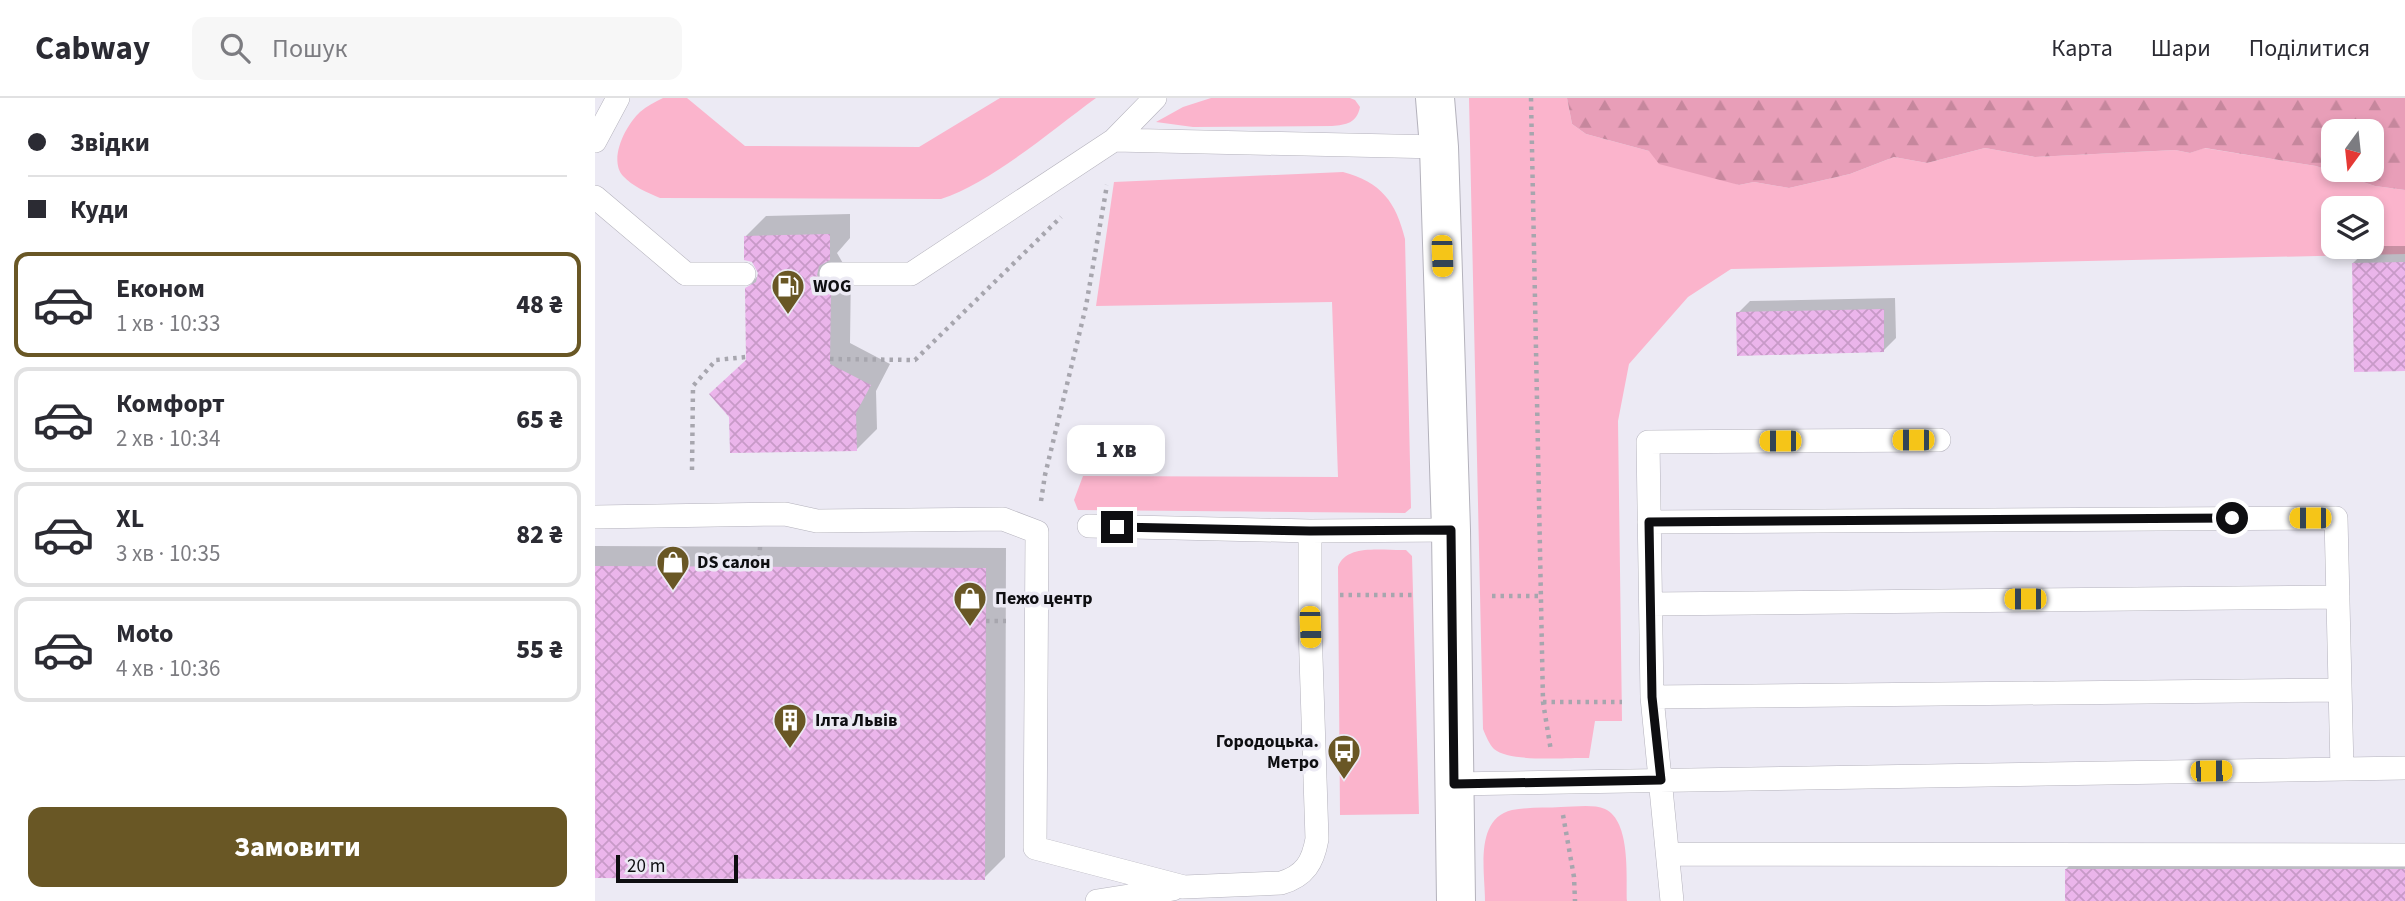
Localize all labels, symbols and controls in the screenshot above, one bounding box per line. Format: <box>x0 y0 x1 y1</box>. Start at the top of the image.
search box <box>192 17 682 80</box>
text: Cabway <box>35 25 150 72</box>
icon: search <box>216 29 254 67</box>
text: Пошук <box>272 30 347 67</box>
text: Карта <box>2051 31 2113 66</box>
text: Шари <box>2151 31 2211 66</box>
text: Поділитися <box>2249 31 2370 66</box>
north arrow <box>2321 119 2383 182</box>
map controls <box>2321 119 2384 259</box>
text: Звідки <box>70 124 150 161</box>
text: Куди <box>70 191 129 228</box>
button: layers <box>2321 196 2384 259</box>
car <box>1431 235 1454 277</box>
fuel station icon: WOG <box>769 267 807 316</box>
text: Економ <box>116 270 205 307</box>
icon: car <box>32 273 95 336</box>
place label: WOG <box>813 274 851 299</box>
text: 48 ₴ <box>516 286 563 323</box>
text: 1 хв · 10:33 <box>116 307 220 340</box>
text: Комфорт <box>116 385 225 422</box>
icon: car <box>32 388 95 451</box>
text: 65 ₴ <box>516 401 563 438</box>
text: 2 хв · 10:34 <box>116 422 220 455</box>
callout: 1 хв <box>1068 426 1166 474</box>
car <box>1893 430 1935 451</box>
car <box>1760 431 1802 452</box>
text: 1 хв <box>1095 433 1137 466</box>
text: XL <box>116 500 144 537</box>
route start <box>2216 502 2248 534</box>
icon: car <box>32 503 95 566</box>
car <box>2290 508 2332 529</box>
route end <box>1101 511 1133 543</box>
text: 82 ₴ <box>516 516 563 553</box>
text: 3 хв · 10:35 <box>116 537 220 570</box>
shop icon: DS салон <box>654 543 692 592</box>
place label: DS салон <box>697 550 771 575</box>
shop icon: Пежо центр <box>951 579 989 628</box>
place label: Пежо центр <box>995 586 1093 611</box>
car <box>2005 589 2047 610</box>
car <box>1299 606 1322 648</box>
text: Moto <box>116 615 173 652</box>
icon: car <box>32 618 95 681</box>
text: 55 ₴ <box>516 631 563 668</box>
text: 4 хв · 10:36 <box>116 652 220 685</box>
building icon: Ілта Львів <box>771 701 809 750</box>
place label: Ілта Львів <box>815 708 897 733</box>
place label: Городоцька. Метро <box>1216 729 1319 775</box>
bus stop icon: Городоцька. Метро <box>1325 732 1363 781</box>
car <box>2190 760 2233 782</box>
button: Замовити <box>28 807 567 887</box>
scale bar <box>616 852 739 884</box>
text: 20 m <box>627 853 665 880</box>

